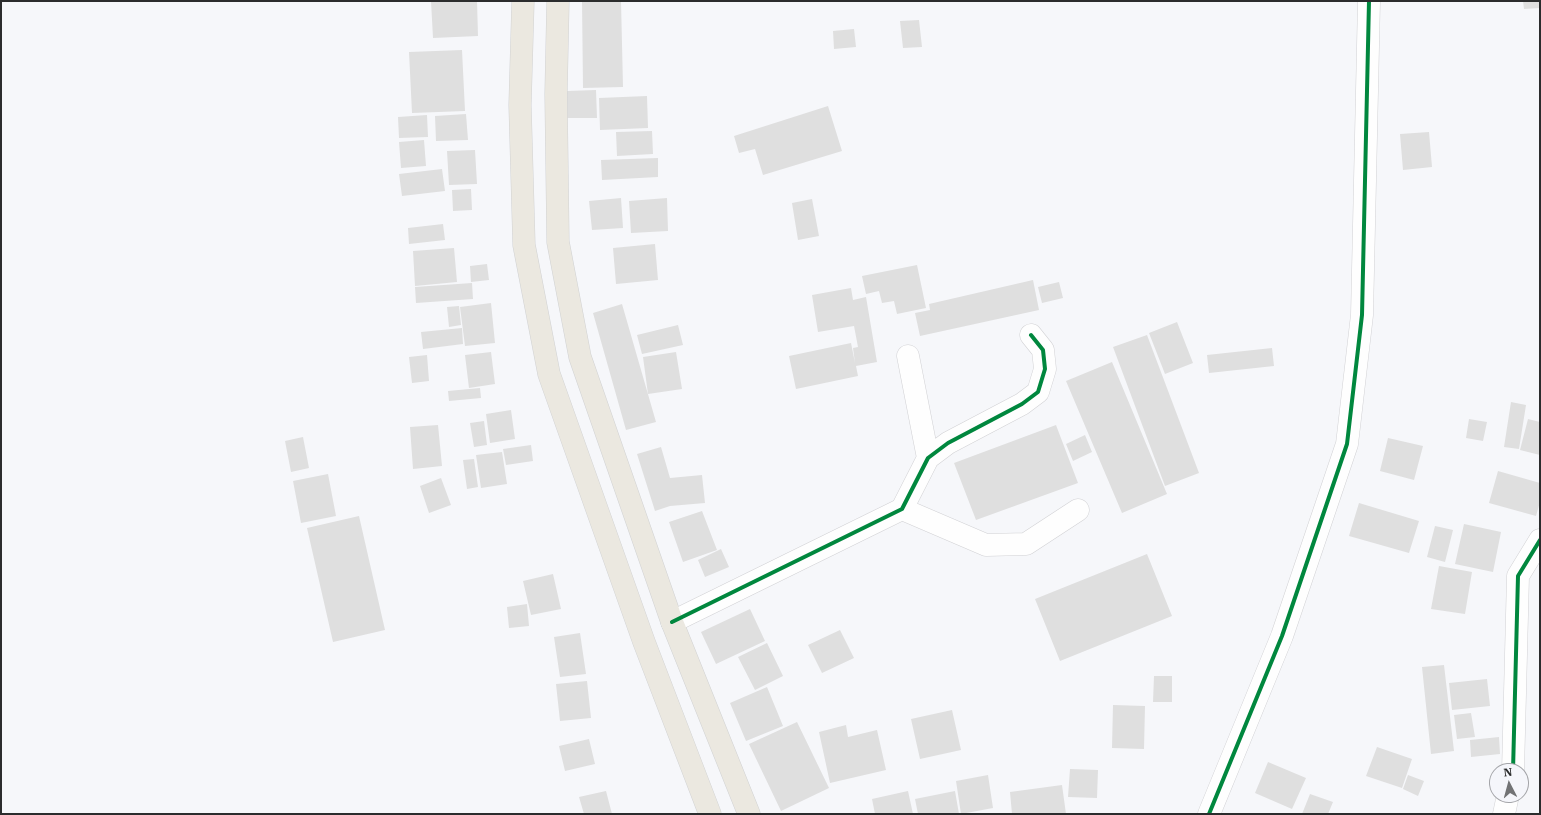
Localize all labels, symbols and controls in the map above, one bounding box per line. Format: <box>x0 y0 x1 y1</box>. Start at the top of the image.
north arrow <box>1489 763 1529 803</box>
text: N <box>1503 765 1513 779</box>

